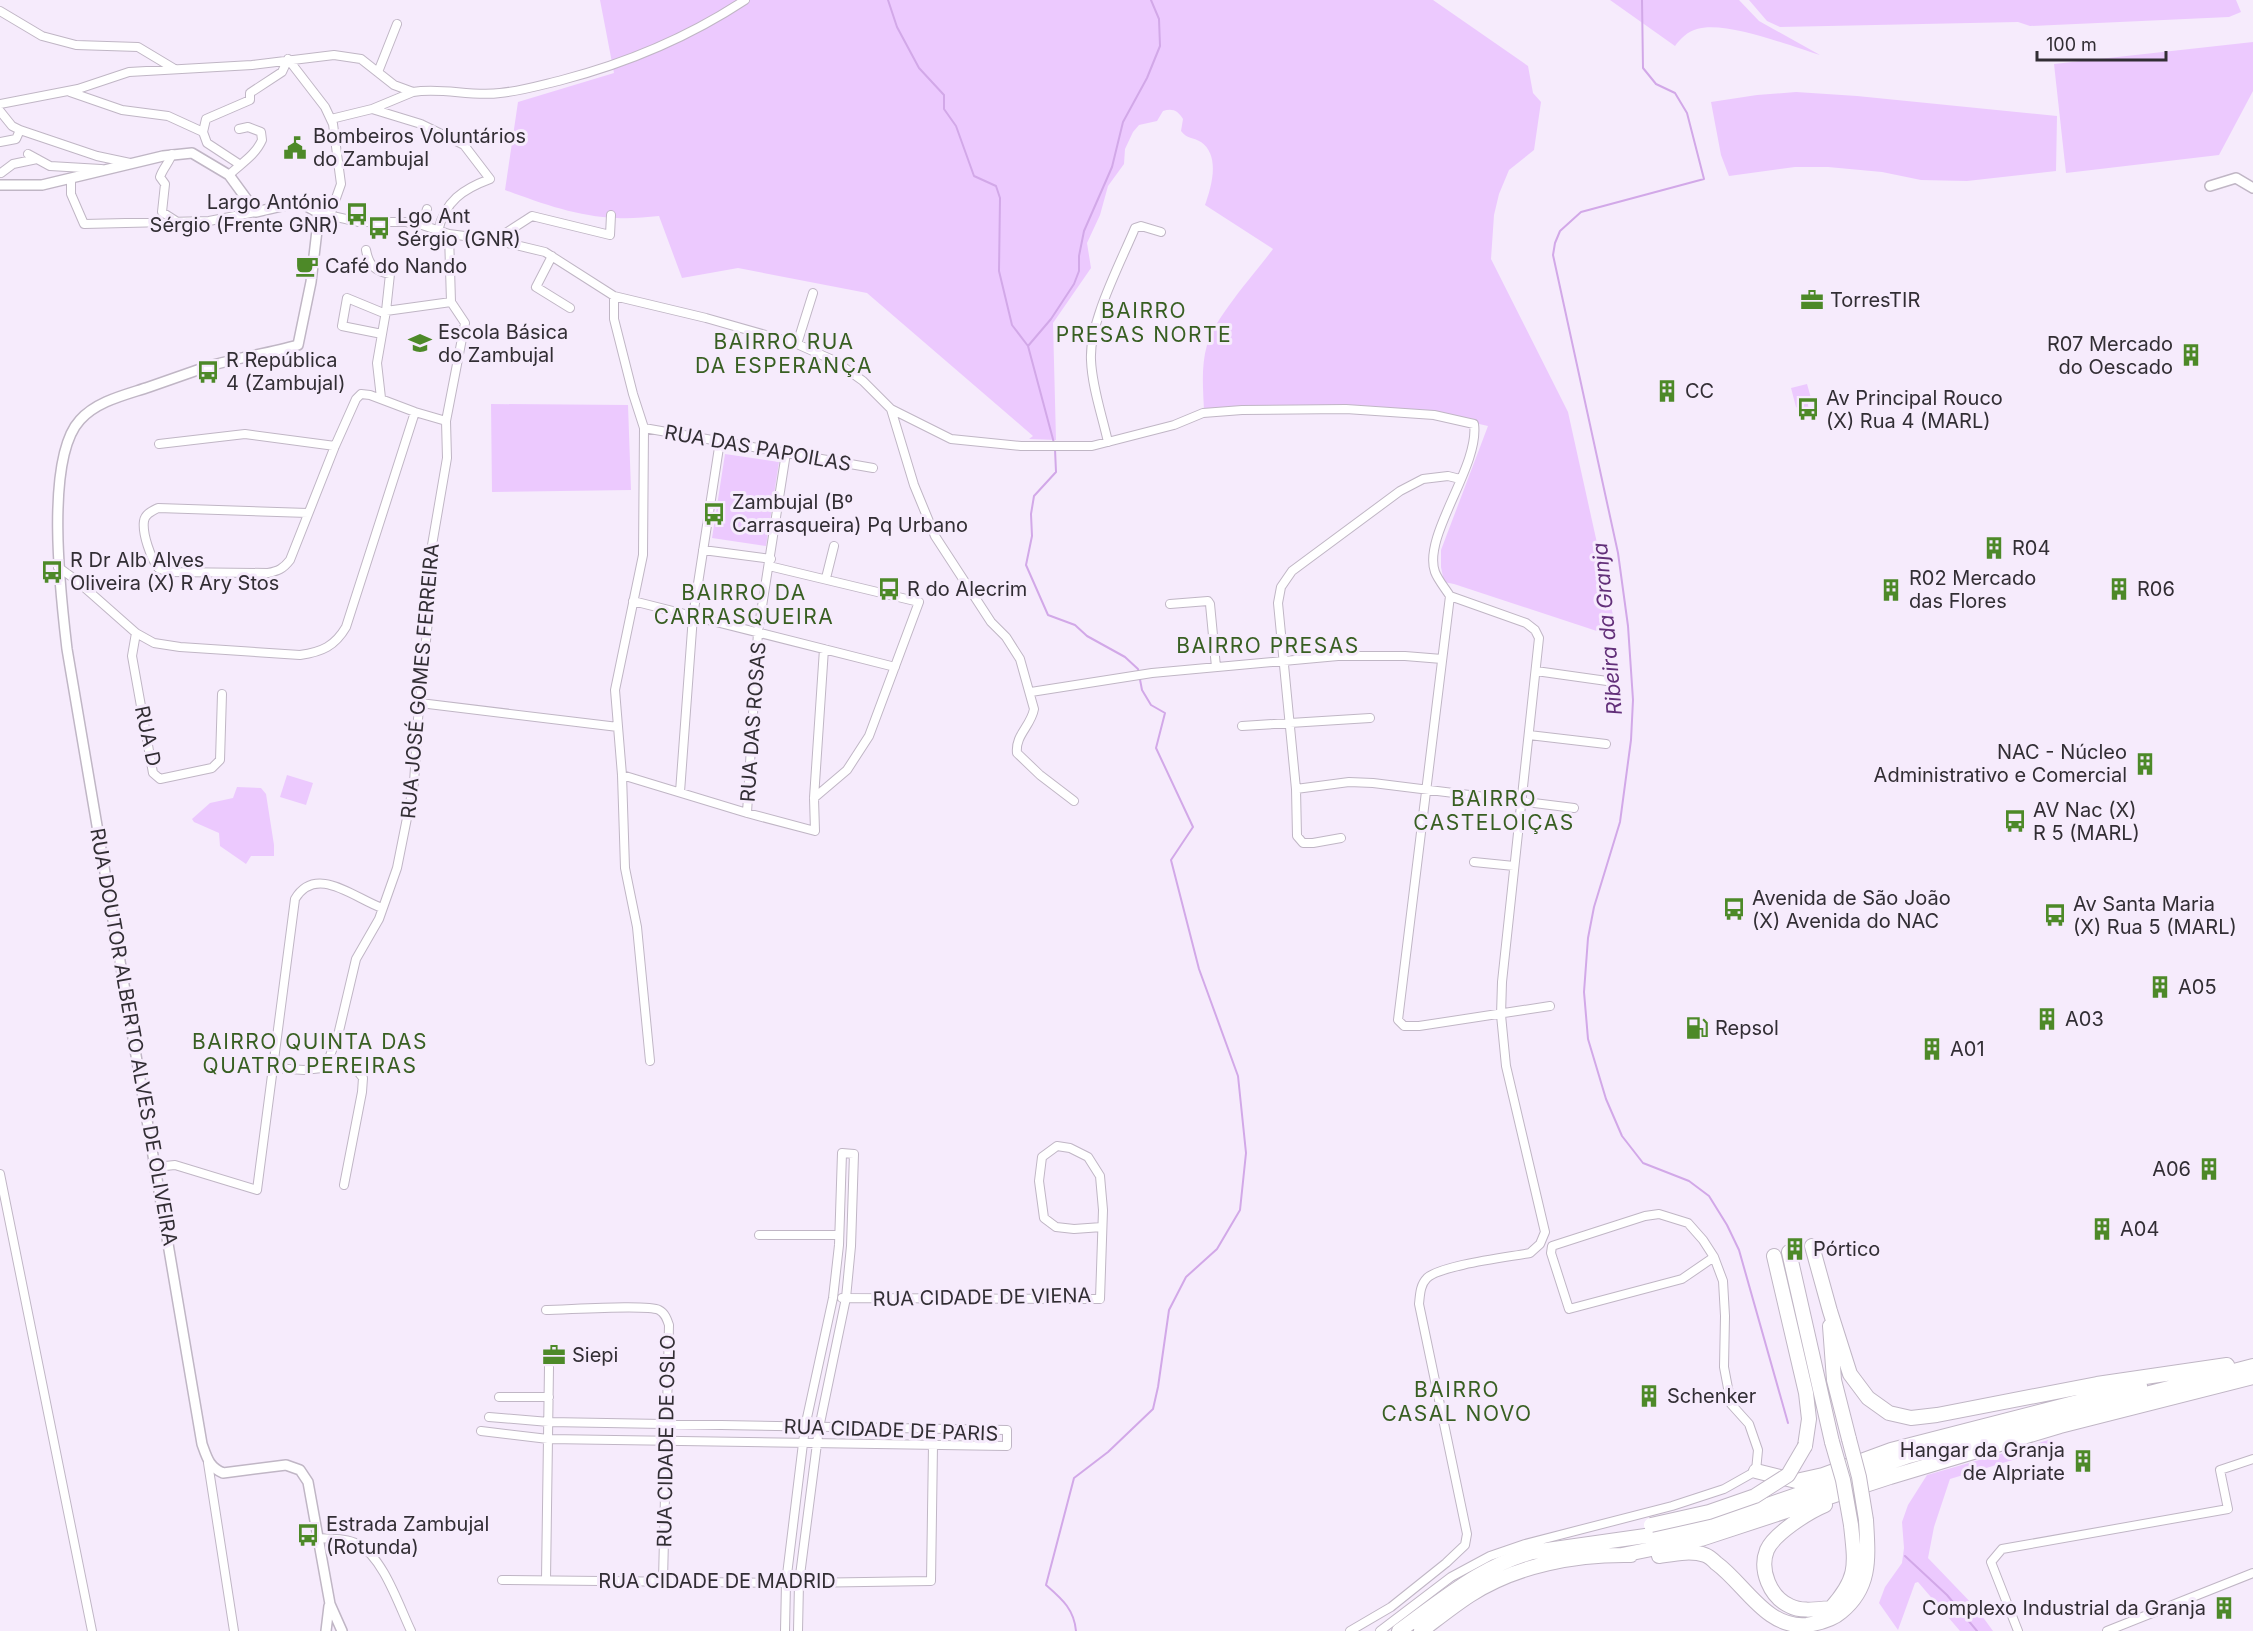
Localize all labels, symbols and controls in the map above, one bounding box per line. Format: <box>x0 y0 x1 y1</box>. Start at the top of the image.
scale bar <box>2037 24 2166 62</box>
text: 100 m <box>2046 34 2097 55</box>
place label: Bombeiros Voluntários do Zambujal <box>313 124 526 171</box>
public building icon: Bombeiros Voluntários do Zambujal <box>282 135 308 161</box>
place label: Largo António Sérgio (Frente GNR) <box>150 190 339 237</box>
bus stop icon: Largo António Sérgio (Frente GNR) <box>344 201 370 227</box>
place label: Lgo Ant Sérgio (GNR) <box>397 204 521 251</box>
bus stop icon: Lgo Ant Sérgio (GNR) <box>366 215 392 241</box>
cafe icon: Café do Nando <box>294 253 320 279</box>
place label: Café do Nando <box>325 254 467 278</box>
office icon: TorresTIR <box>1799 287 1825 313</box>
place label: TorresTIR <box>1830 288 1920 312</box>
district label: BAIRRO PRESAS NORTE <box>1056 298 1232 347</box>
place label: Escola Básica do Zambujal <box>438 320 568 367</box>
district label: BAIRRO RUA DA ESPERANÇA <box>695 329 873 378</box>
school or university icon: Escola Básica do Zambujal <box>407 330 433 356</box>
place label: R07 Mercado do Oescado <box>2047 332 2173 379</box>
building icon: R07 Mercado do Oescado <box>2178 342 2204 368</box>
place label: R República 4 (Zambujal) <box>226 348 345 395</box>
bus stop icon: R República 4 (Zambujal) <box>195 359 221 385</box>
building icon: CC <box>1654 378 1680 404</box>
place label: CC <box>1685 379 1714 403</box>
place label: Av Principal Rouco (X) Rua 4 (MARL) <box>1826 386 2003 433</box>
bus stop icon: Av Principal Rouco (X) Rua 4 (MARL) <box>1795 396 1821 422</box>
street label: RUA DAS PAPOILAS <box>663 420 853 476</box>
place label: Zambujal (Bº Carrasqueira) Pq Urbano <box>732 490 968 537</box>
bus stop icon: Zambujal (Bº Carrasqueira) Pq Urbano <box>701 501 727 527</box>
building icon: R04 <box>1981 535 2007 561</box>
place label: R04 <box>2012 536 2050 560</box>
street label: RUA JOSÉ GOMES FERREIRA <box>395 542 444 820</box>
water label: Ribeira da Granja <box>1587 542 1627 716</box>
place label: R Dr Alb Alves Oliveira (X) R Ary Stos <box>70 548 279 595</box>
bus stop icon: R Dr Alb Alves Oliveira (X) R Ary Stos <box>39 559 65 585</box>
place label: R02 Mercado das Flores <box>1909 566 2036 613</box>
bus stop icon: R do Alecrim <box>876 576 902 602</box>
building icon: R06 <box>2106 576 2132 602</box>
place label: R do Alecrim <box>907 577 1027 601</box>
building icon: R02 Mercado das Flores <box>1878 577 1904 603</box>
place label: R06 <box>2137 577 2175 601</box>
district label: BAIRRO DA CARRASQUEIRA <box>654 580 834 629</box>
district label: BAIRRO PRESAS <box>1176 633 1360 658</box>
street label: RUA DAS ROSAS <box>735 641 771 803</box>
street label: RUA D <box>130 704 166 768</box>
place label: NAC - Núcleo Administrativo e Comercial <box>1874 740 2127 787</box>
building icon: NAC - Núcleo Administrativo e Comercial <box>2132 751 2158 777</box>
district label: BAIRRO CASTELOIÇAS <box>1413 786 1575 835</box>
place label: AV Nac (X) R 5 (MARL) <box>2033 798 2140 845</box>
bus stop icon: AV Nac (X) R 5 (MARL) <box>2002 808 2028 834</box>
street label: RUA DOUTOR ALBERTO ALVES DE OLIVEIRA <box>85 826 183 1248</box>
place label: Avenida de São João (X) Avenida do NAC <box>1752 886 1951 933</box>
place label: Av Santa Maria (X) Rua 5 (MARL) <box>2073 892 2237 939</box>
bus stop icon: Avenida de São João (X) Avenida do NAC <box>1721 896 1747 922</box>
bus stop icon: Av Santa Maria (X) Rua 5 (MARL) <box>2042 902 2068 928</box>
building icon: A05 <box>2147 974 2173 1000</box>
place label: A05 <box>2178 975 2217 999</box>
building icon: A03 <box>2034 1006 2060 1032</box>
place label: A03 <box>2065 1007 2104 1031</box>
fuel station icon: Repsol <box>1684 1015 1710 1041</box>
place label: Repsol <box>1715 1016 1779 1040</box>
district label: BAIRRO QUINTA DAS QUATRO PEREIRAS <box>192 1029 428 1078</box>
building icon: A01 <box>1919 1036 1945 1062</box>
place label: A01 <box>1950 1037 1985 1061</box>
building icon: A06 <box>2196 1156 2222 1182</box>
place label: A06 <box>2152 1157 2191 1181</box>
building icon: A04 <box>2089 1216 2115 1242</box>
place label: A04 <box>2120 1217 2159 1241</box>
building icon: Pórtico <box>1782 1236 1808 1262</box>
place label: Pórtico <box>1813 1237 1880 1261</box>
street label: RUA CIDADE DE VIENA <box>873 1283 1092 1311</box>
street label: RUA CIDADE DE OSLO <box>652 1334 680 1548</box>
office icon: Siepi <box>541 1342 567 1368</box>
place label: Siepi <box>572 1343 618 1367</box>
district label: BAIRRO CASAL NOVO <box>1381 1377 1533 1426</box>
building icon: Schenker <box>1636 1383 1662 1409</box>
place label: Schenker <box>1667 1384 1757 1408</box>
street label: RUA CIDADE DE PARIS <box>783 1414 999 1446</box>
place label: Hangar da Granja de Alpriate <box>1900 1438 2065 1485</box>
building icon: Hangar da Granja de Alpriate <box>2070 1448 2096 1474</box>
place label: Estrada Zambujal (Rotunda) <box>326 1512 489 1559</box>
bus stop icon: Estrada Zambujal (Rotunda) <box>295 1522 321 1548</box>
street label: RUA CIDADE DE MADRID <box>598 1569 836 1593</box>
building icon: Complexo Industrial da Granja <box>2211 1595 2237 1621</box>
place label: Complexo Industrial da Granja <box>1922 1596 2206 1620</box>

